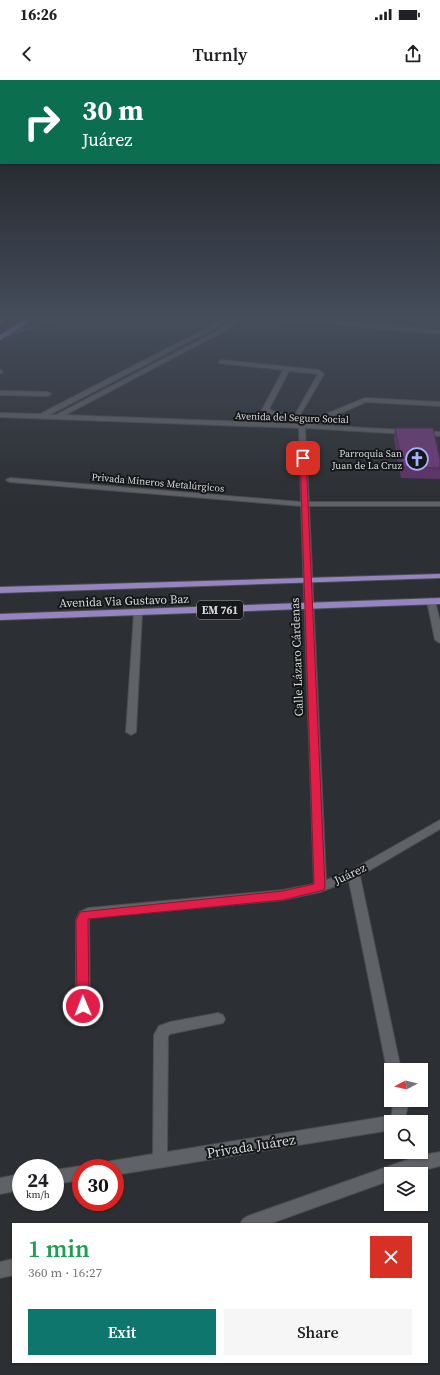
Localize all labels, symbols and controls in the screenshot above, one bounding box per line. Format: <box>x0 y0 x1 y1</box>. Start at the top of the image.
text: 16:26 <box>20 4 57 25</box>
text: Turnly <box>193 42 247 67</box>
icon: back <box>16 43 38 65</box>
icon: share <box>402 43 424 65</box>
text: 30 m <box>82 91 144 129</box>
icon: right <box>16 96 68 148</box>
text: Juárez <box>82 127 133 152</box>
street label: Avenida del Seguro Social <box>235 409 349 426</box>
pin <box>286 441 320 475</box>
church icon: Parroquia San Juan de La Cruz <box>404 446 430 472</box>
icon: arrive <box>292 447 314 469</box>
place label: Parroquia San Juan de La Cruz <box>331 447 402 472</box>
street label: Privada Mineros Metalúrgicos <box>91 470 225 495</box>
street label: Avenida Via Gustavo Baz <box>59 591 190 611</box>
street label: Calle Lázaro Cárdenas <box>287 597 307 717</box>
road number: EM 761 <box>197 601 243 619</box>
street label: Juárez <box>330 859 369 889</box>
position arrow <box>62 985 104 1027</box>
north arrow <box>384 1063 428 1107</box>
map controls <box>384 1063 428 1211</box>
button: search <box>384 1115 428 1159</box>
street label: Privada Juárez <box>205 1129 297 1163</box>
speed limit sign: 30 <box>72 1159 124 1211</box>
text: 24 <box>27 1166 49 1194</box>
button: layers <box>384 1167 428 1211</box>
text: km/h <box>26 1188 50 1201</box>
text: 1 min <box>28 1232 90 1265</box>
button: close <box>370 1236 412 1278</box>
text: 360 m · 16:27 <box>28 1264 102 1281</box>
button: Exit <box>28 1309 216 1355</box>
button: Share <box>224 1309 412 1355</box>

